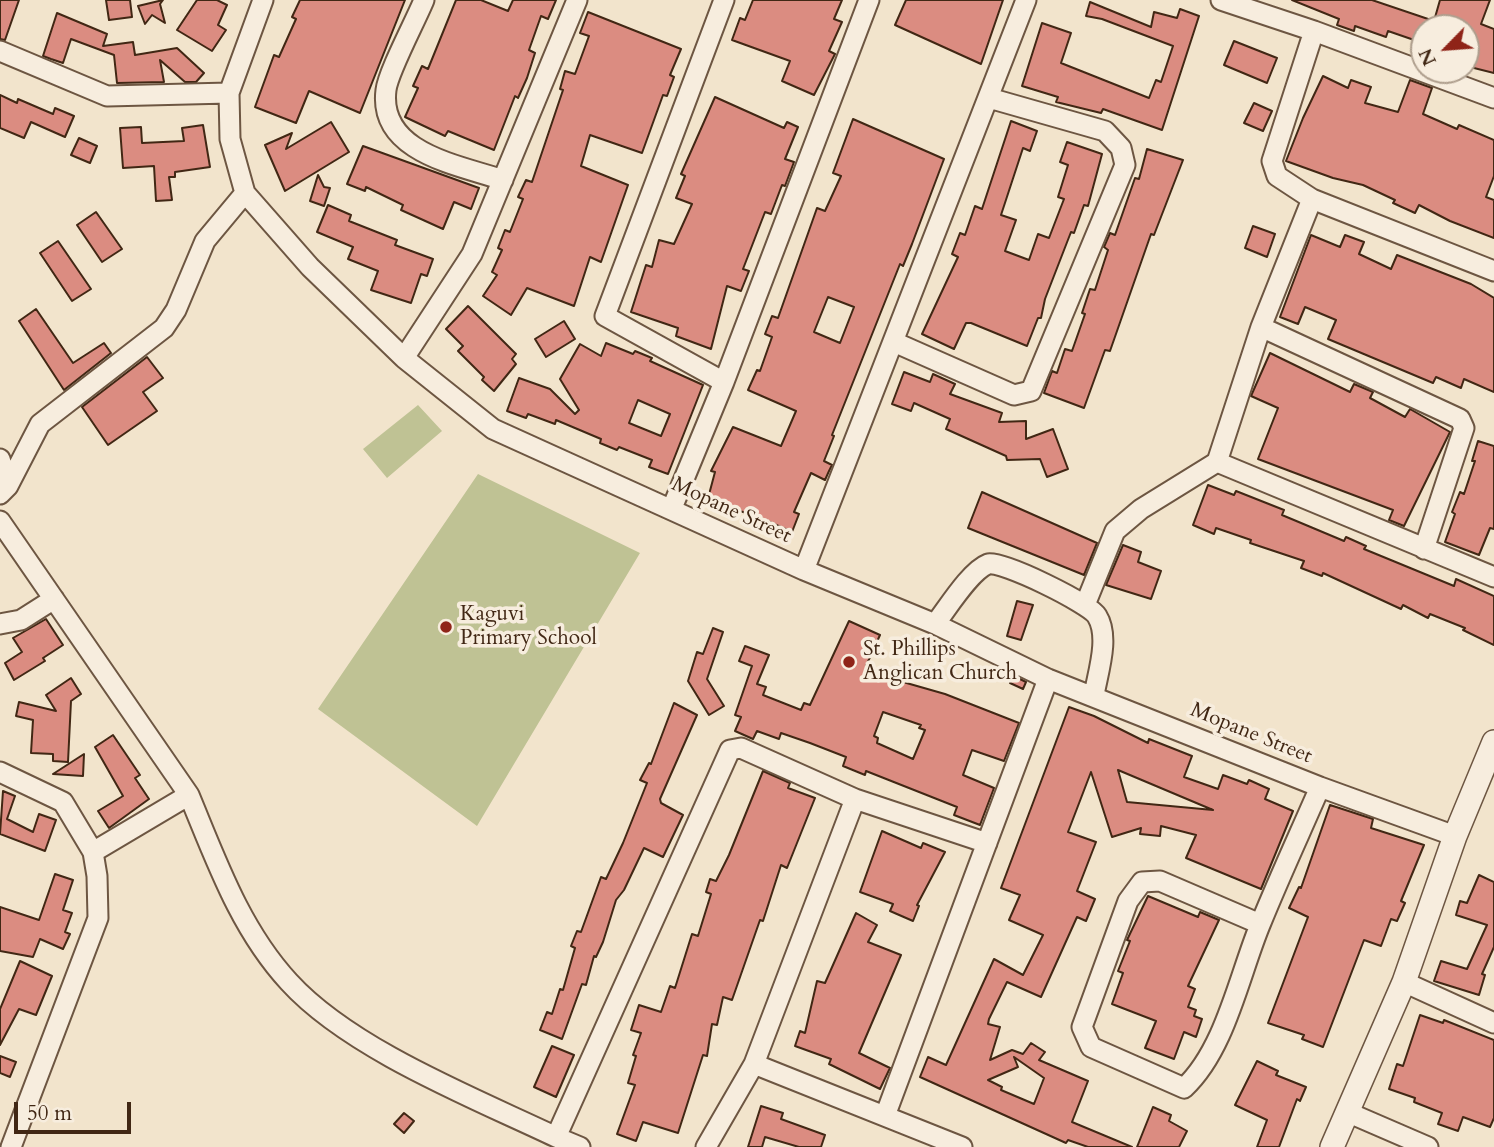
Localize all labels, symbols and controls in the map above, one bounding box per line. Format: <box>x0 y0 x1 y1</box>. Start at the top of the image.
north arrow <box>1410 14 1480 84</box>
text: N <box>1413 44 1443 70</box>
street label: Mopane Street <box>667 472 795 550</box>
place label: Kaguvi Primary School <box>460 602 597 652</box>
marker: Kaguvi Primary School <box>438 619 454 635</box>
place label: St. Phillips Anglican Church <box>863 637 1017 687</box>
marker: St. Phillips Anglican Church <box>841 654 857 670</box>
street label: Mopane Street <box>1186 698 1316 770</box>
scale bar <box>18 1088 135 1132</box>
text: 50 m <box>27 1099 72 1128</box>

